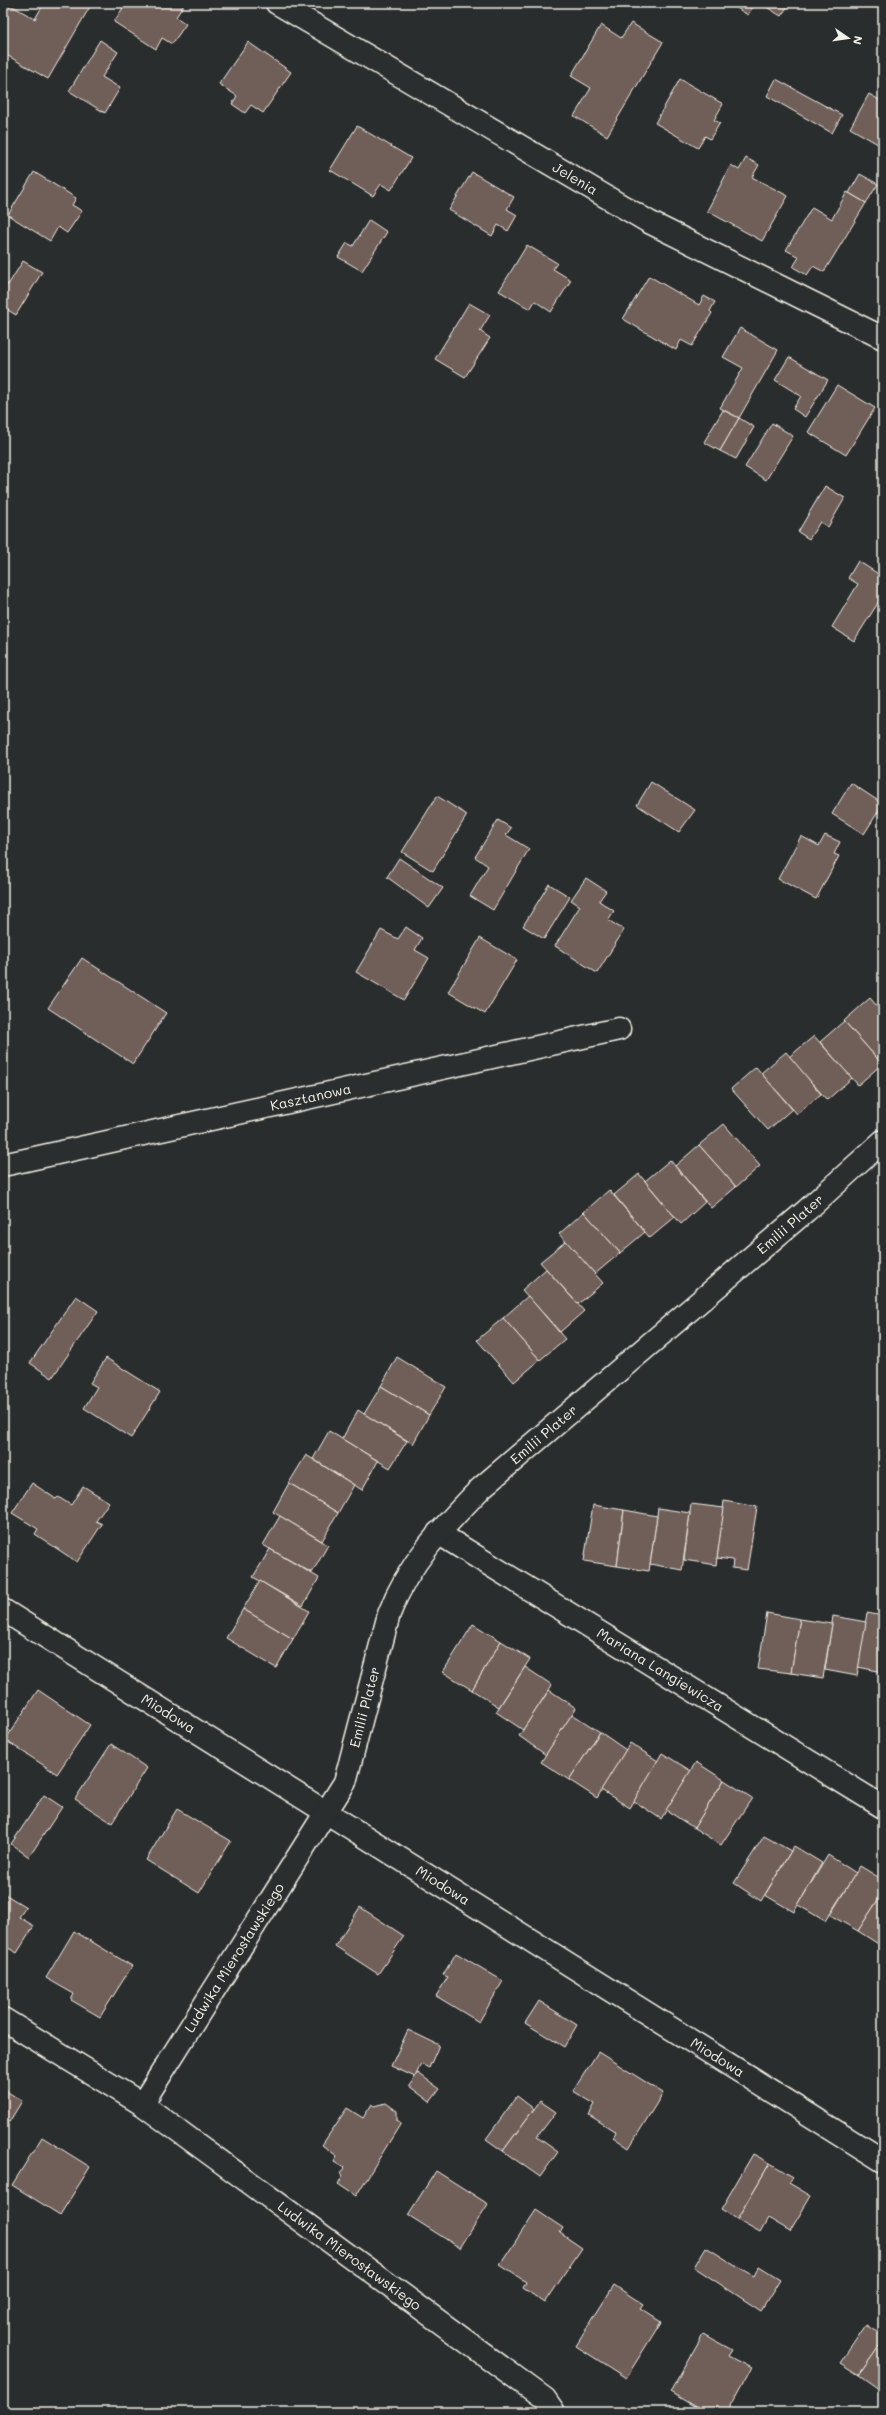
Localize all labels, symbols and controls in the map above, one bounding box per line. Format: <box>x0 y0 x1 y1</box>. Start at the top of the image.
north arrow <box>828 18 868 58</box>
text: N <box>850 35 866 46</box>
street label: Jelenia <box>549 157 602 199</box>
street label: Kasztanowa <box>268 1078 353 1115</box>
street label: Emilii Plater <box>752 1190 827 1258</box>
street label: Emilii Plater <box>506 1400 581 1468</box>
street label: Mariana Langiewicza <box>593 1623 728 1716</box>
street label: Emilii Plater <box>344 1665 384 1749</box>
street label: Miodowa <box>138 1689 199 1737</box>
street label: Miodowa <box>412 1861 474 1909</box>
street label: Ludwika Mierosławskiego <box>179 1879 288 2036</box>
street label: Miodowa <box>687 2033 748 2081</box>
street label: Ludwika Mierosławskiego <box>274 2196 425 2314</box>

